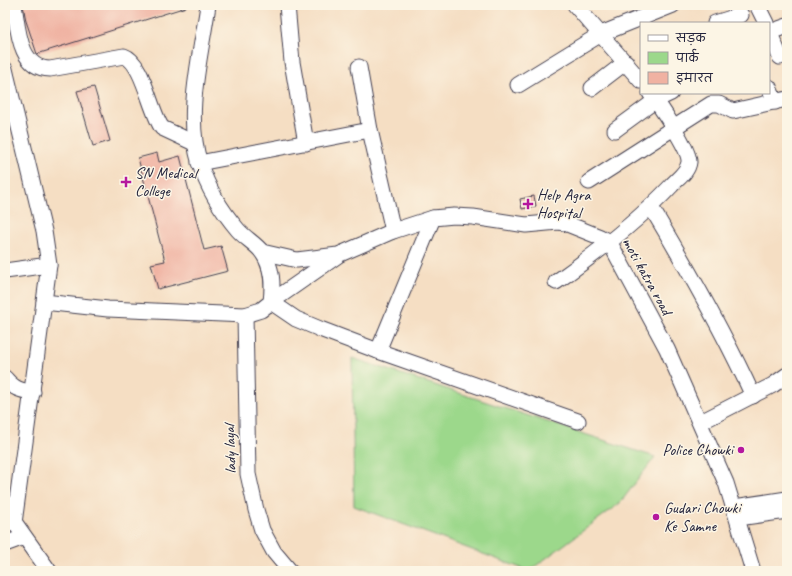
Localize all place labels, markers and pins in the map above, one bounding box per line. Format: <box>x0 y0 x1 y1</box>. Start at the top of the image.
place label: SN Medical College <box>135 163 200 201</box>
marker: SN Medical College <box>120 176 132 188</box>
place label: Help Agra Hospital <box>537 185 591 223</box>
marker: Help Agra Hospital <box>522 198 534 210</box>
place label: Police Chowki <box>663 440 735 460</box>
marker: Police Chowki <box>736 445 746 455</box>
place label: Gudari Chowki Ke Samne <box>664 498 742 536</box>
marker: Gudari Chowki Ke Samne <box>651 512 661 522</box>

